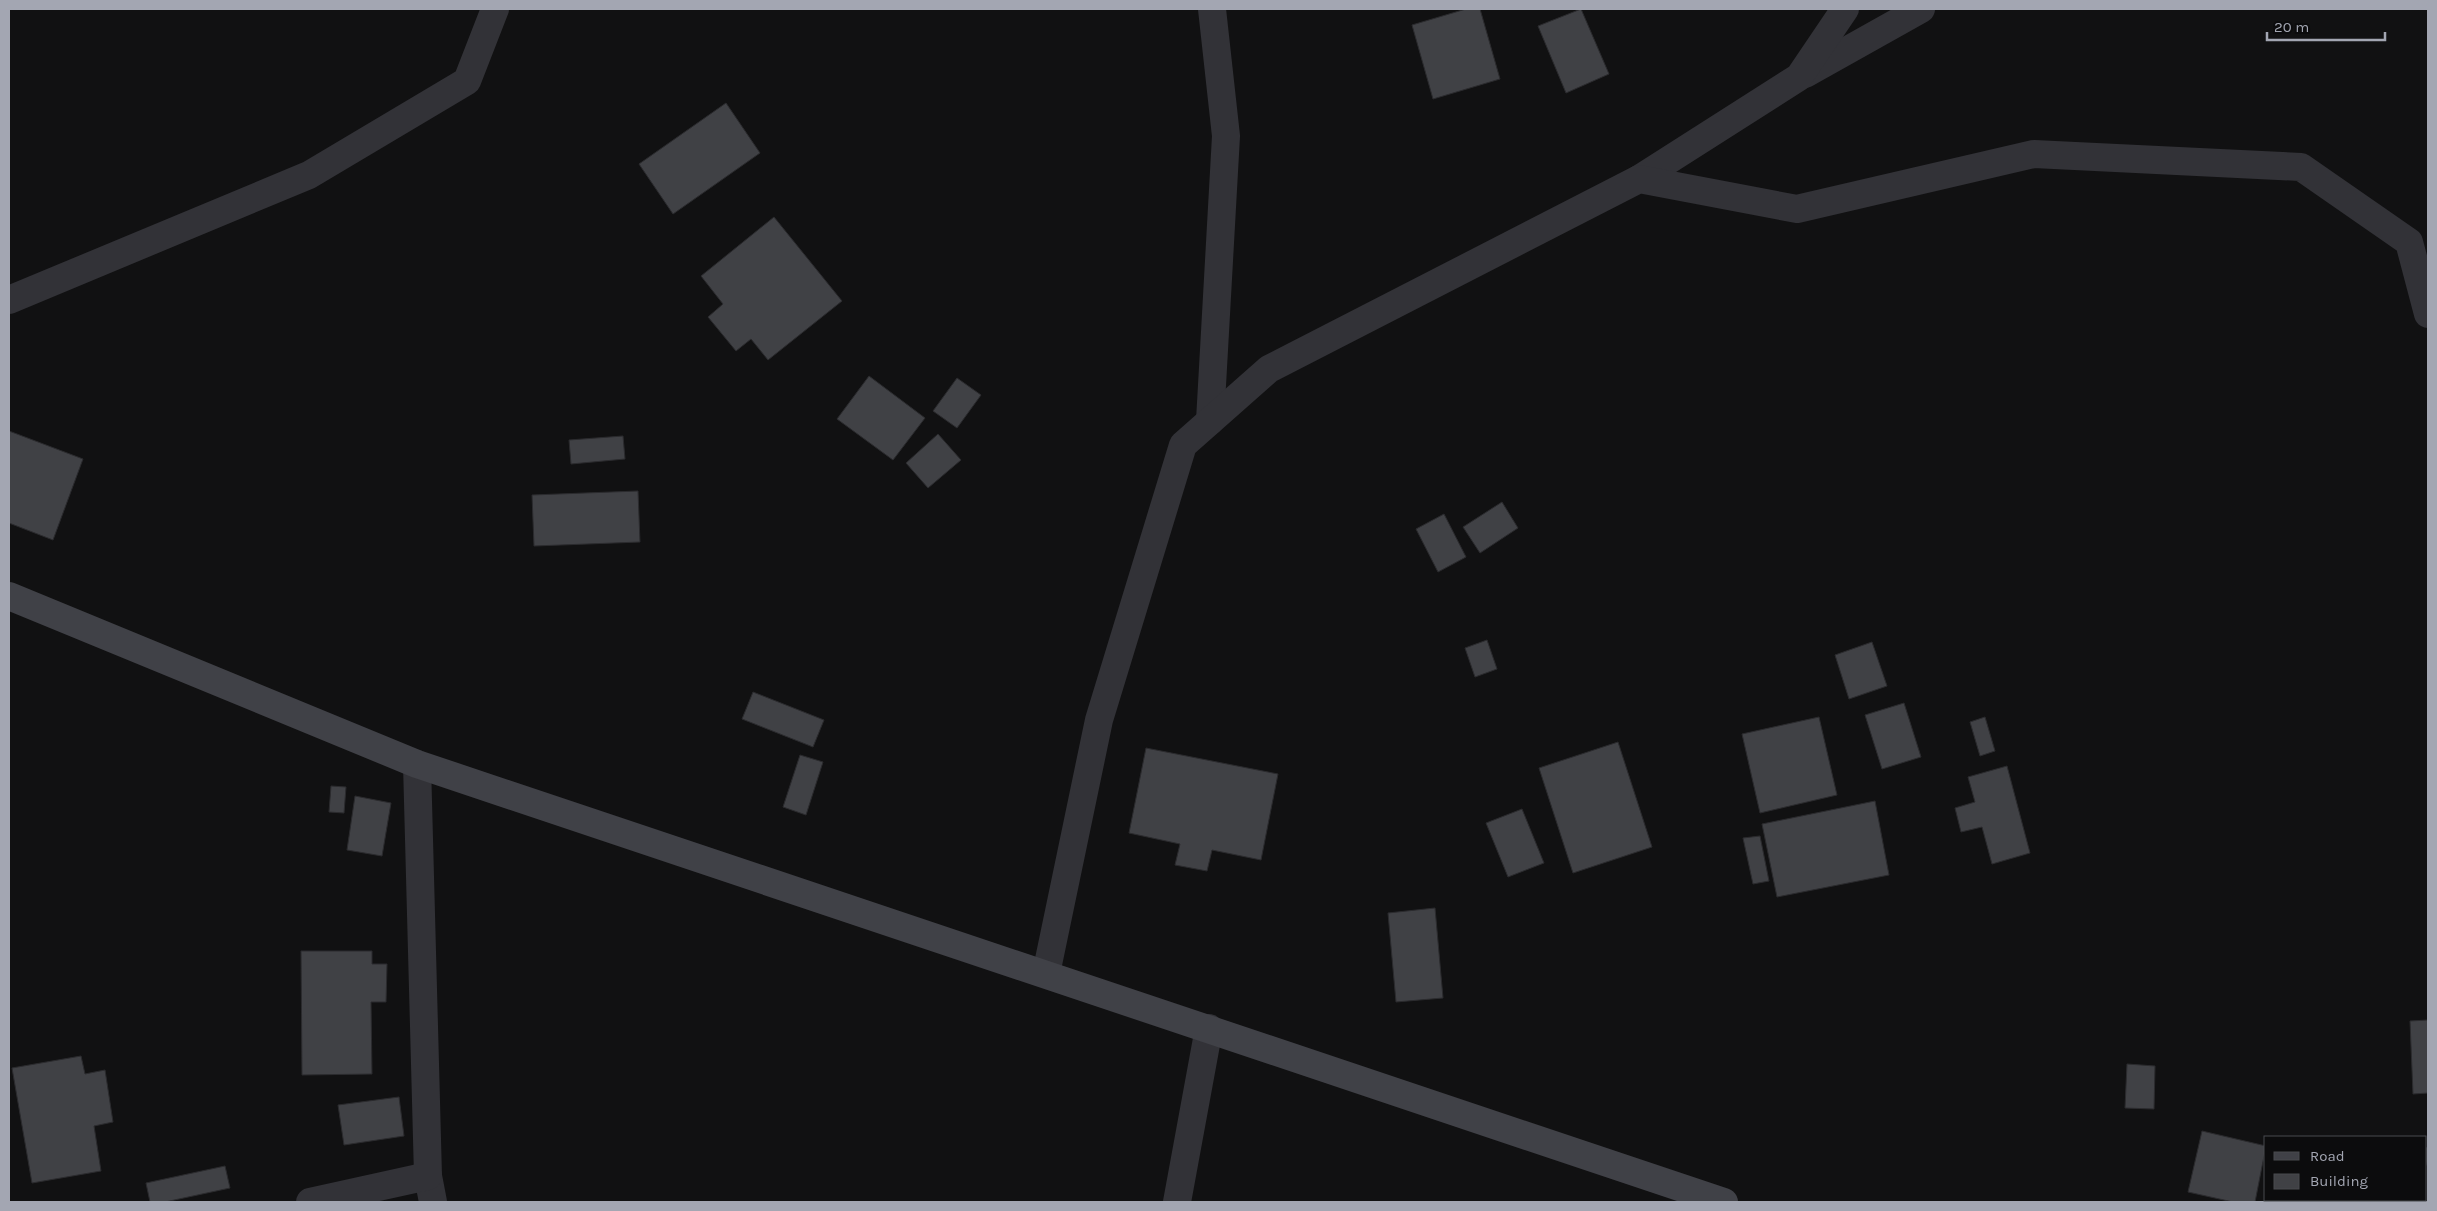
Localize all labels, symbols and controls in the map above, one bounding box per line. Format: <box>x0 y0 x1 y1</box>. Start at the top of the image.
scale bar <box>2267 10 2384 42</box>
text: 20 m <box>2274 18 2309 36</box>
legend <box>2264 1136 2427 1201</box>
text: Road <box>2310 1147 2345 1165</box>
text: Building <box>2310 1172 2368 1190</box>

